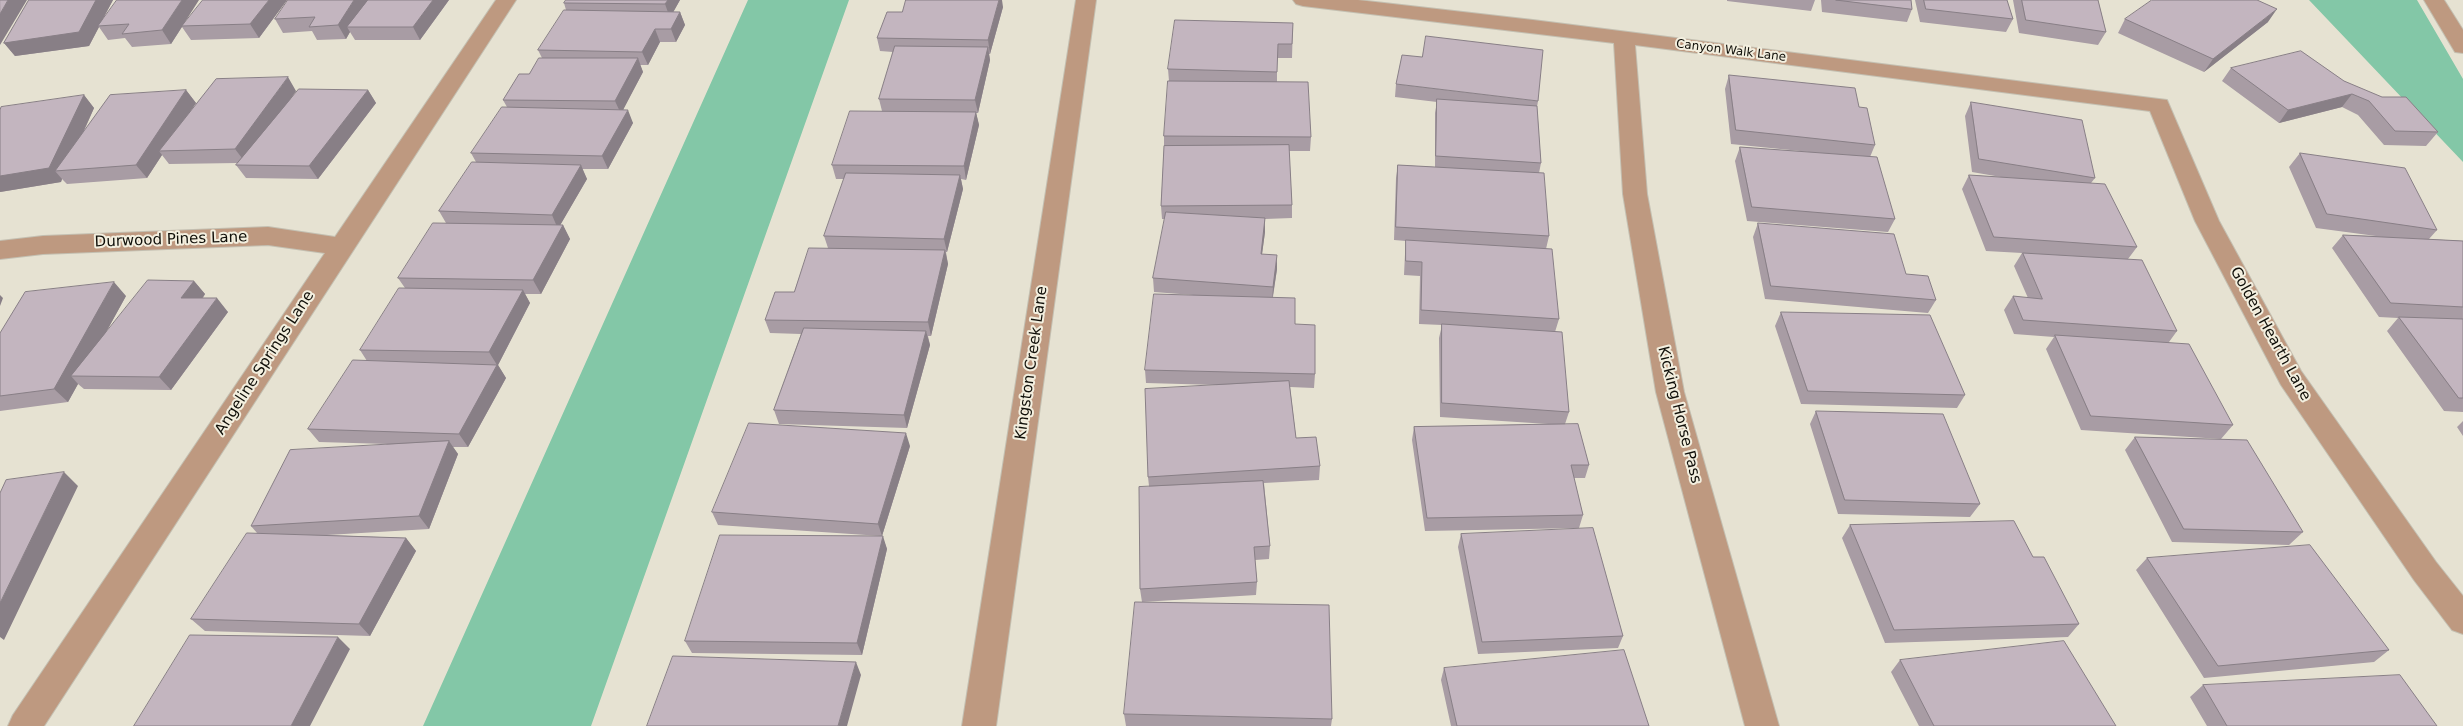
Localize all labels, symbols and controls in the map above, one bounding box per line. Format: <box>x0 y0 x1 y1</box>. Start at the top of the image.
street label: Canyon Walk Lane <box>1675 37 1787 65</box>
street label: Durwood Pines Lane <box>94 228 248 252</box>
street label: Golden Hearth Lane <box>2226 264 2314 404</box>
street label: Kingston Creek Lane <box>1012 285 1052 441</box>
street label: Angeline Springs Lane <box>212 288 318 438</box>
street label: Kicking Horse Pass <box>1653 345 1705 485</box>

